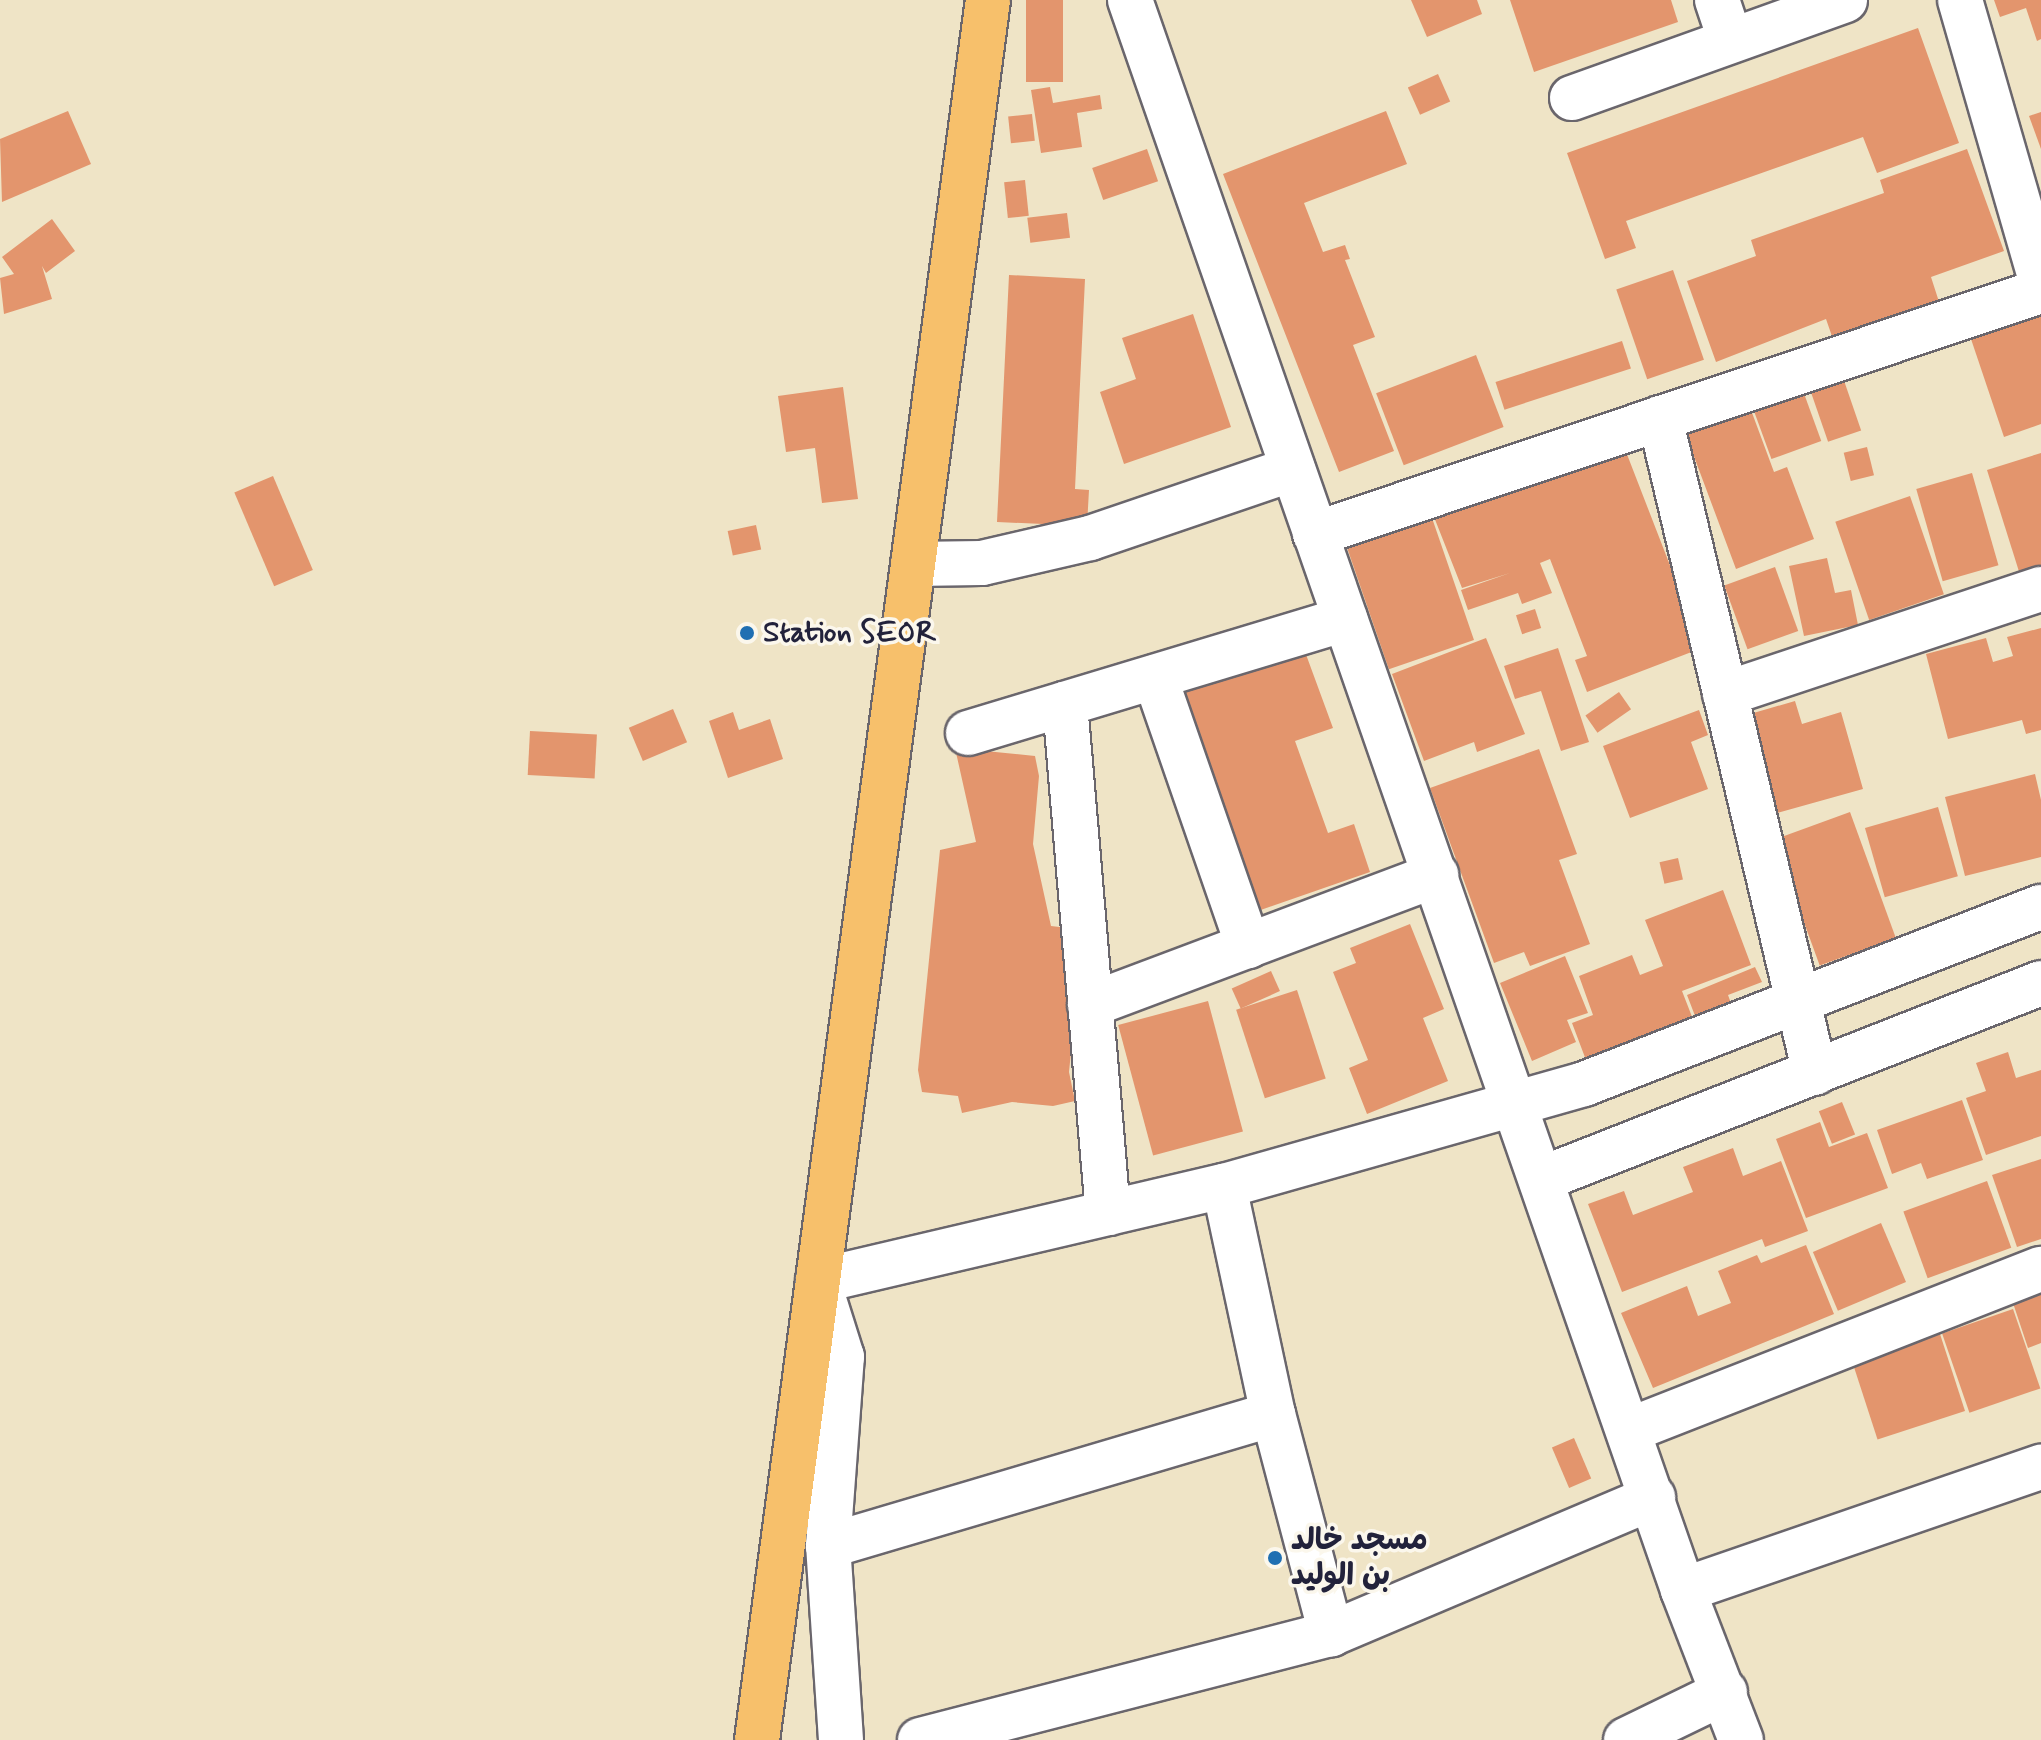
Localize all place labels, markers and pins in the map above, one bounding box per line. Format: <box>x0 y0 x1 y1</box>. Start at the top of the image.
place label: Station SEOR <box>763 615 930 651</box>
marker: Station SEOR <box>738 624 756 642</box>
place label: مسجد خالد بن الوليد <box>1291 1523 1428 1594</box>
marker: مسجد خالد بن الوليد <box>1266 1549 1284 1567</box>

